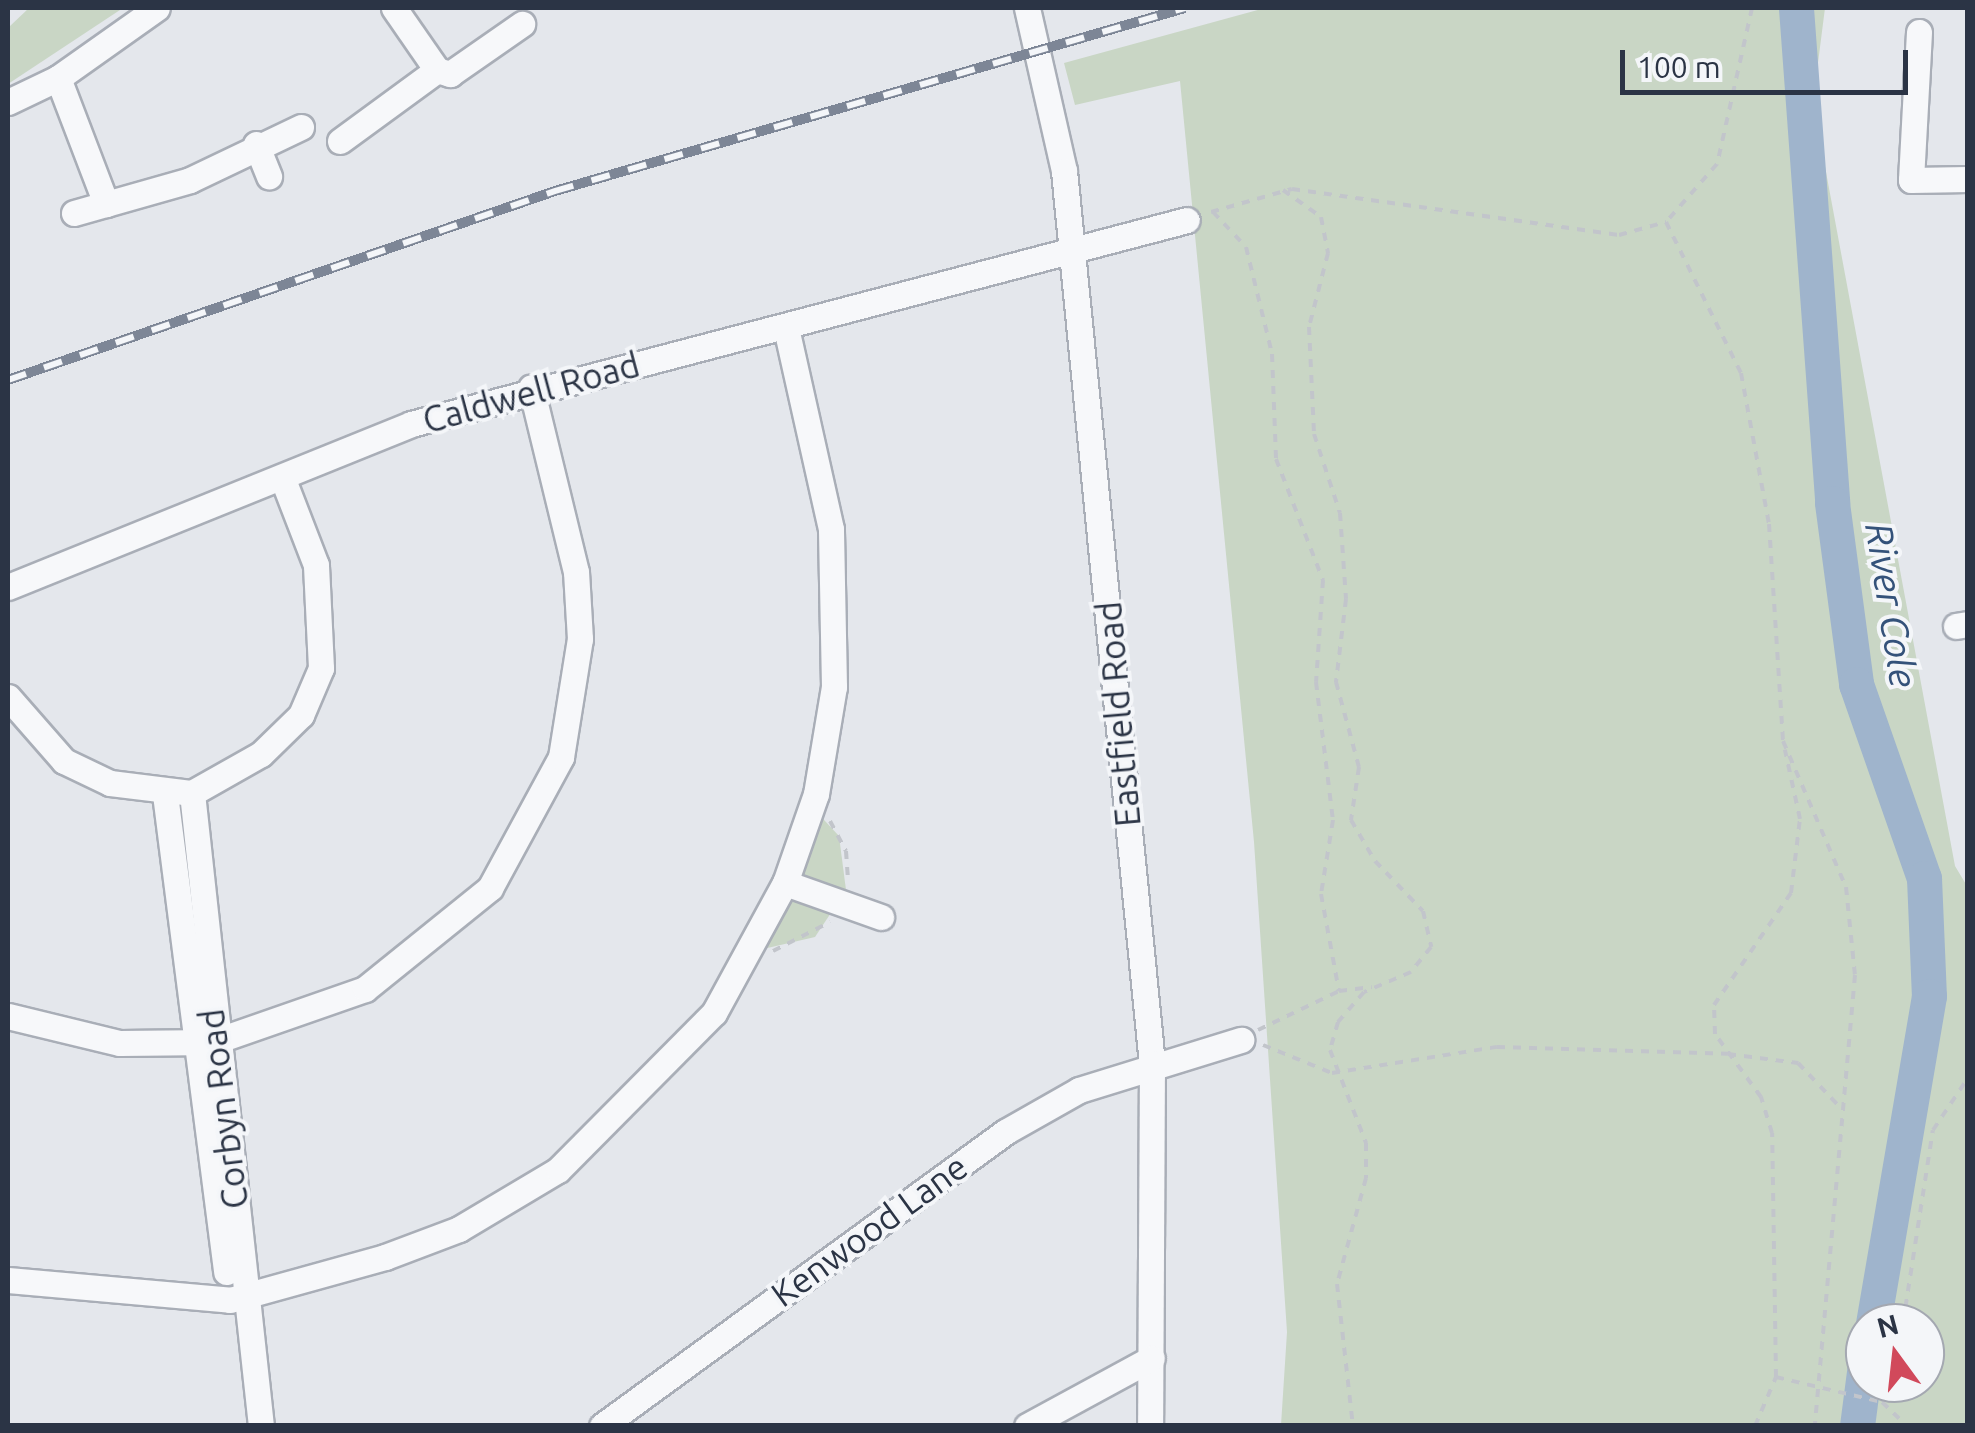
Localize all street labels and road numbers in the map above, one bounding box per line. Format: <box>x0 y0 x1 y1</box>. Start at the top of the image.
street label: Caldwell Road <box>418 343 644 441</box>
street label: Eastfield Road <box>1087 600 1149 828</box>
street label: Corbyn Road <box>190 1007 256 1211</box>
street label: Kenwood Lane <box>763 1145 975 1315</box>

